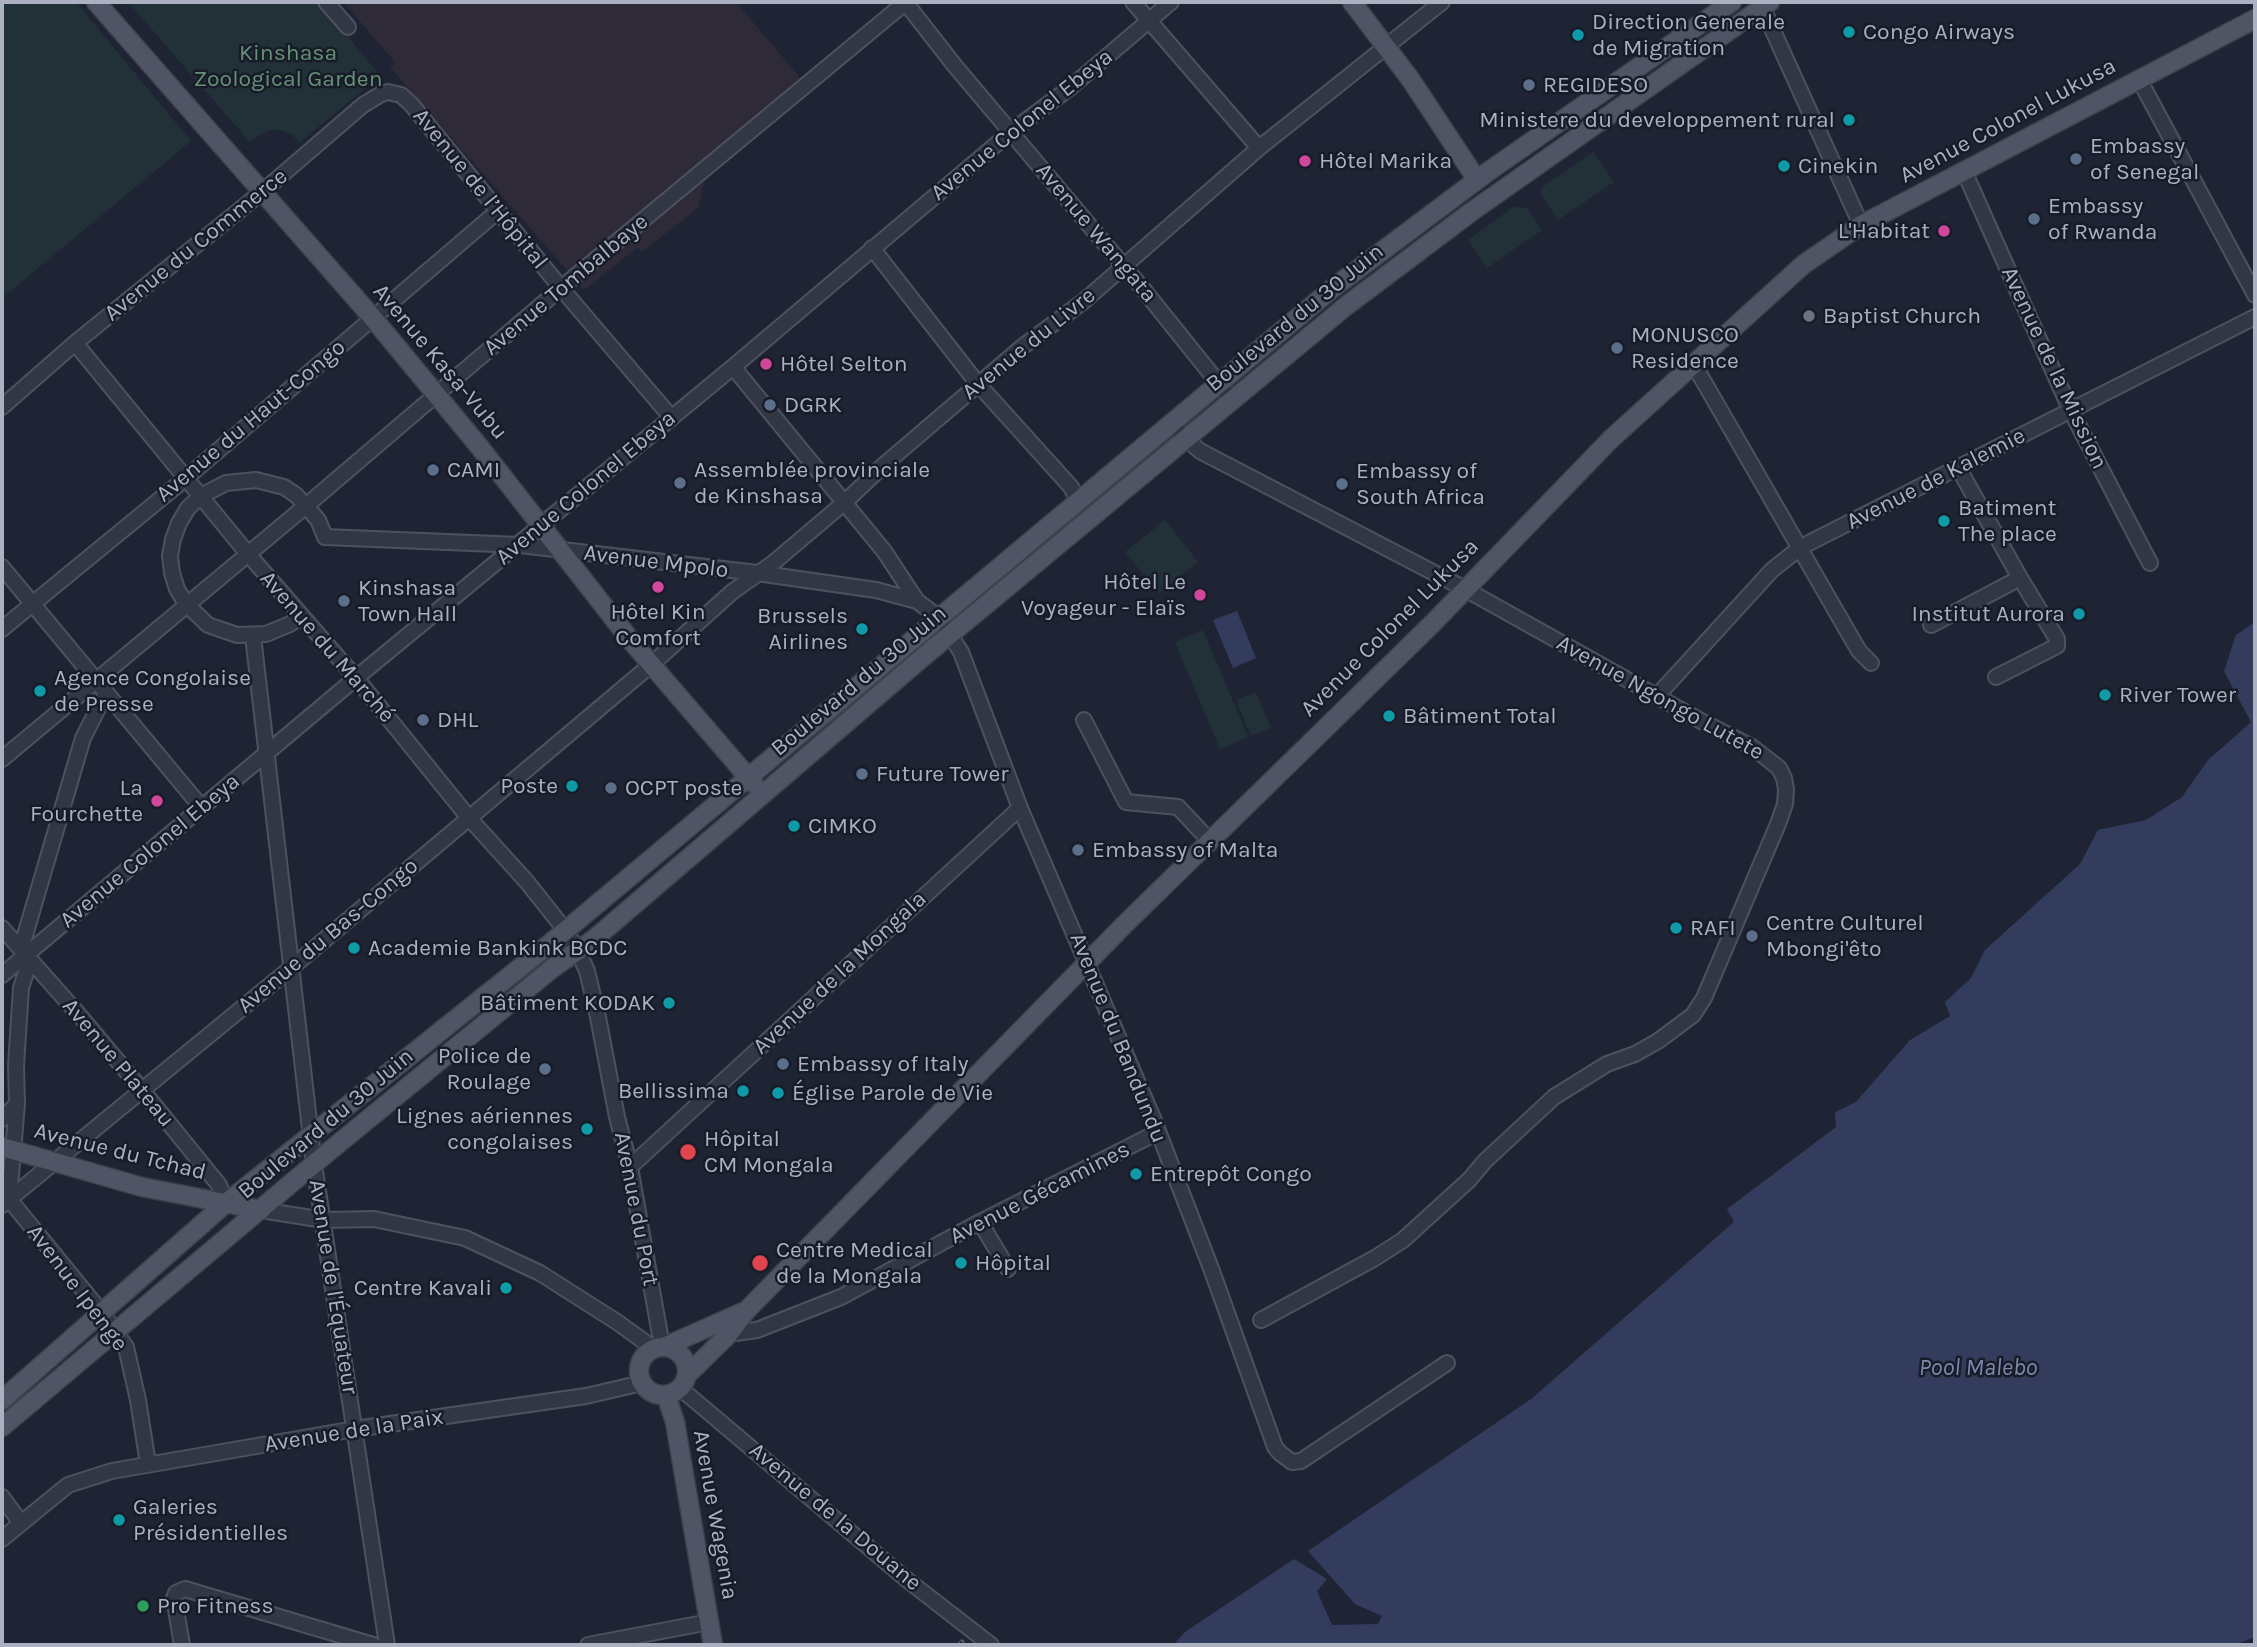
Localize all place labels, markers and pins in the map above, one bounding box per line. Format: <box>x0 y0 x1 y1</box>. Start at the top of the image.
place label: Direction Generale de Migration <box>1592 8 1785 62</box>
place label: Congo Airways <box>1863 18 2015 46</box>
marker: Congo Airways <box>1841 24 1857 40</box>
marker: Direction Generale de Migration <box>1570 27 1586 43</box>
place label: REGIDESO <box>1543 71 1648 99</box>
marker: REGIDESO <box>1521 77 1537 93</box>
place label: Ministere du developpement rural <box>1479 106 1835 134</box>
marker: Ministere du developpement rural <box>1841 112 1857 128</box>
place label: Embassy of Senegal <box>2090 132 2199 186</box>
place label: Hôtel Marika <box>1319 147 1452 175</box>
marker: Embassy of Senegal <box>2068 151 2084 167</box>
place label: Cinekin <box>1798 152 1878 180</box>
marker: Hôtel Marika <box>1297 153 1313 169</box>
marker: Cinekin <box>1776 158 1792 174</box>
place label: Embassy of Rwanda <box>2048 192 2157 246</box>
marker: Embassy of Rwanda <box>2026 211 2042 227</box>
place label: L'Habitat <box>1838 217 1930 245</box>
marker: L'Habitat <box>1936 223 1952 239</box>
place label: Baptist Church <box>1823 302 1981 330</box>
marker: Baptist Church <box>1801 308 1817 324</box>
place label: MONUSCO Residence <box>1631 321 1739 375</box>
marker: MONUSCO Residence <box>1609 340 1625 356</box>
place label: Hôtel Selton <box>780 350 908 378</box>
marker: Hôtel Selton <box>758 356 774 372</box>
place label: DGRK <box>784 391 842 419</box>
marker: DGRK <box>762 397 778 413</box>
place label: CAMI <box>447 456 500 484</box>
place label: Assemblée provinciale de Kinshasa <box>694 456 930 510</box>
place label: Embassy of South Africa <box>1356 457 1485 511</box>
marker: CAMI <box>425 462 441 478</box>
marker: Assemblée provinciale de Kinshasa <box>672 475 688 491</box>
marker: Embassy of South Africa <box>1334 476 1350 492</box>
place label: Batiment The place <box>1958 494 2057 548</box>
marker: Batiment The place <box>1936 513 1952 529</box>
place label: Hôtel Le Voyageur - Elaïs <box>1021 568 1186 622</box>
place label: Kinshasa Town Hall <box>358 574 457 628</box>
marker: Hôtel Kin Comfort <box>650 579 666 595</box>
marker: Hôtel Le Voyageur - Elaïs <box>1192 587 1208 603</box>
marker: Kinshasa Town Hall <box>336 593 352 609</box>
place label: Hôtel Kin Comfort <box>610 598 706 652</box>
place label: Institut Aurora <box>1911 600 2065 628</box>
place label: Brussels Airlines <box>757 602 848 656</box>
marker: Institut Aurora <box>2071 606 2087 622</box>
marker: Brussels Airlines <box>854 621 870 637</box>
place label: Agence Congolaise de Presse <box>54 664 251 718</box>
place label: River Tower <box>2119 681 2236 709</box>
marker: Agence Congolaise de Presse <box>32 683 48 699</box>
marker: River Tower <box>2097 687 2113 703</box>
place label: Bâtiment Total <box>1403 702 1557 730</box>
place label: DHL <box>437 706 478 734</box>
marker: Bâtiment Total <box>1381 708 1397 724</box>
marker: DHL <box>415 712 431 728</box>
place label: Future Tower <box>876 760 1009 788</box>
marker: Future Tower <box>854 766 870 782</box>
place label: Poste <box>500 772 558 800</box>
place label: La Fourchette <box>30 774 143 828</box>
place label: OCPT poste <box>625 774 742 802</box>
marker: Poste <box>564 778 580 794</box>
marker: OCPT poste <box>603 780 619 796</box>
marker: La Fourchette <box>149 793 165 809</box>
place label: CIMKO <box>808 812 877 840</box>
marker: CIMKO <box>786 818 802 834</box>
place label: Embassy of Malta <box>1092 836 1278 864</box>
marker: Embassy of Malta <box>1070 842 1086 858</box>
place label: Centre Culturel Mbongi'êto <box>1766 909 1924 963</box>
place label: RAFI <box>1690 914 1736 942</box>
marker: RAFI <box>1668 920 1684 936</box>
marker: Centre Culturel Mbongi'êto <box>1744 928 1760 944</box>
place label: Academie Bankink BCDC <box>368 934 627 962</box>
marker: Academie Bankink BCDC <box>346 940 362 956</box>
place label: Bâtiment KODAK <box>480 989 655 1017</box>
marker: Bâtiment KODAK <box>661 995 677 1011</box>
place label: Police de Roulage <box>438 1042 531 1096</box>
place label: Embassy of Italy <box>797 1050 968 1078</box>
marker: Embassy of Italy <box>775 1056 791 1072</box>
marker: Police de Roulage <box>537 1061 553 1077</box>
place label: Bellissima <box>618 1077 729 1105</box>
place label: Église Parole de Vie <box>792 1079 993 1107</box>
marker: Bellissima <box>735 1083 751 1099</box>
marker: Église Parole de Vie <box>770 1085 786 1101</box>
place label: Lignes aériennes congolaises <box>396 1102 573 1156</box>
marker: Lignes aériennes congolaises <box>579 1121 595 1137</box>
place label: Hôpital CM Mongala <box>704 1125 834 1179</box>
marker: Hôpital CM Mongala <box>678 1142 698 1162</box>
place label: Entrepôt Congo <box>1150 1160 1312 1188</box>
marker: Entrepôt Congo <box>1128 1166 1144 1182</box>
place label: Centre Medical de la Mongala <box>776 1236 933 1290</box>
place label: Hôpital <box>975 1249 1051 1277</box>
marker: Centre Medical de la Mongala <box>750 1253 770 1273</box>
marker: Hôpital <box>953 1255 969 1271</box>
place label: Centre Kavali <box>354 1274 492 1302</box>
marker: Centre Kavali <box>498 1280 514 1296</box>
place label: Galeries Présidentielles <box>133 1493 288 1547</box>
marker: Galeries Présidentielles <box>111 1512 127 1528</box>
place label: Pro Fitness <box>157 1592 273 1620</box>
marker: Pro Fitness <box>135 1598 151 1614</box>

